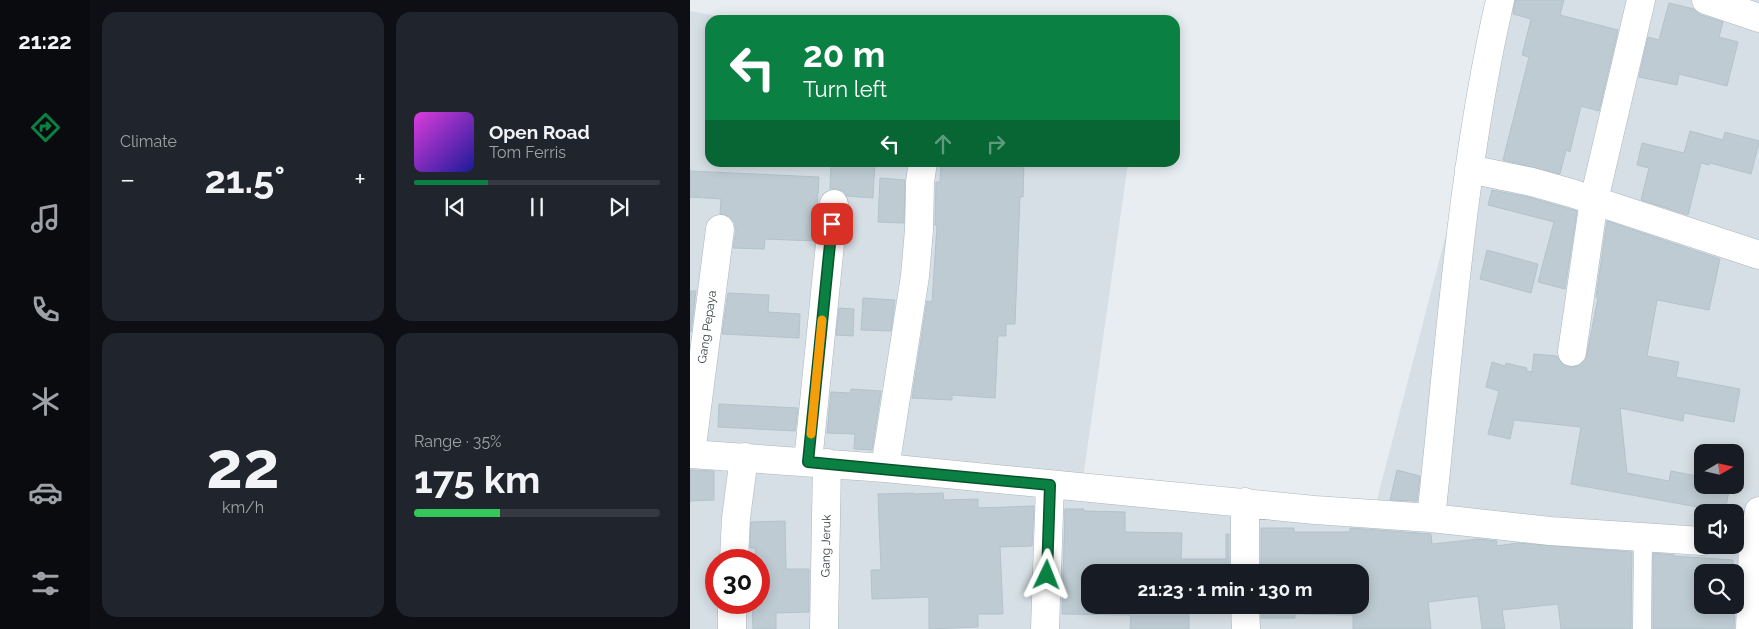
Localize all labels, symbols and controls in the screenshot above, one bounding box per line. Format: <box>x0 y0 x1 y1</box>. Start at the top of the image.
text: 21:22 <box>18 28 72 54</box>
text: 20 m <box>803 34 885 75</box>
icon: left <box>720 35 785 100</box>
text: Turn left <box>803 76 887 102</box>
icon: directions <box>28 110 63 145</box>
text: Open Road <box>489 121 590 143</box>
icon: left <box>876 130 904 158</box>
icon: ahead <box>929 130 957 158</box>
icon: right <box>982 130 1010 158</box>
text: Climate <box>120 132 177 151</box>
text: Tom Ferris <box>489 143 566 162</box>
text: 21.5° <box>204 157 285 202</box>
text: − <box>120 163 135 196</box>
text: + <box>354 163 366 196</box>
icon: previous <box>441 193 469 221</box>
icon: pause <box>523 193 551 221</box>
icon: next <box>605 193 633 221</box>
icon: music <box>28 201 63 236</box>
pin <box>811 203 853 245</box>
icon: arrive <box>818 210 846 238</box>
street label: Gang Pepaya <box>695 290 719 364</box>
icon: phone <box>28 292 63 327</box>
icon: climate <box>28 384 63 419</box>
text: 22 <box>206 427 280 503</box>
text: Range · 35% <box>414 432 502 451</box>
north arrow <box>1694 444 1744 494</box>
map controls <box>1694 444 1744 614</box>
text: 175 km <box>414 457 540 502</box>
icon: car <box>28 475 63 510</box>
text: km/h <box>222 498 264 517</box>
button: sound <box>1694 504 1744 554</box>
street label: Gang Jeruk <box>818 514 834 577</box>
position arrow <box>1020 548 1072 600</box>
speed limit sign: 30 <box>705 549 770 614</box>
button: search <box>1694 564 1744 614</box>
icon: filters <box>28 566 63 601</box>
text: 21:23 · 1 min · 130 m <box>1138 578 1312 600</box>

